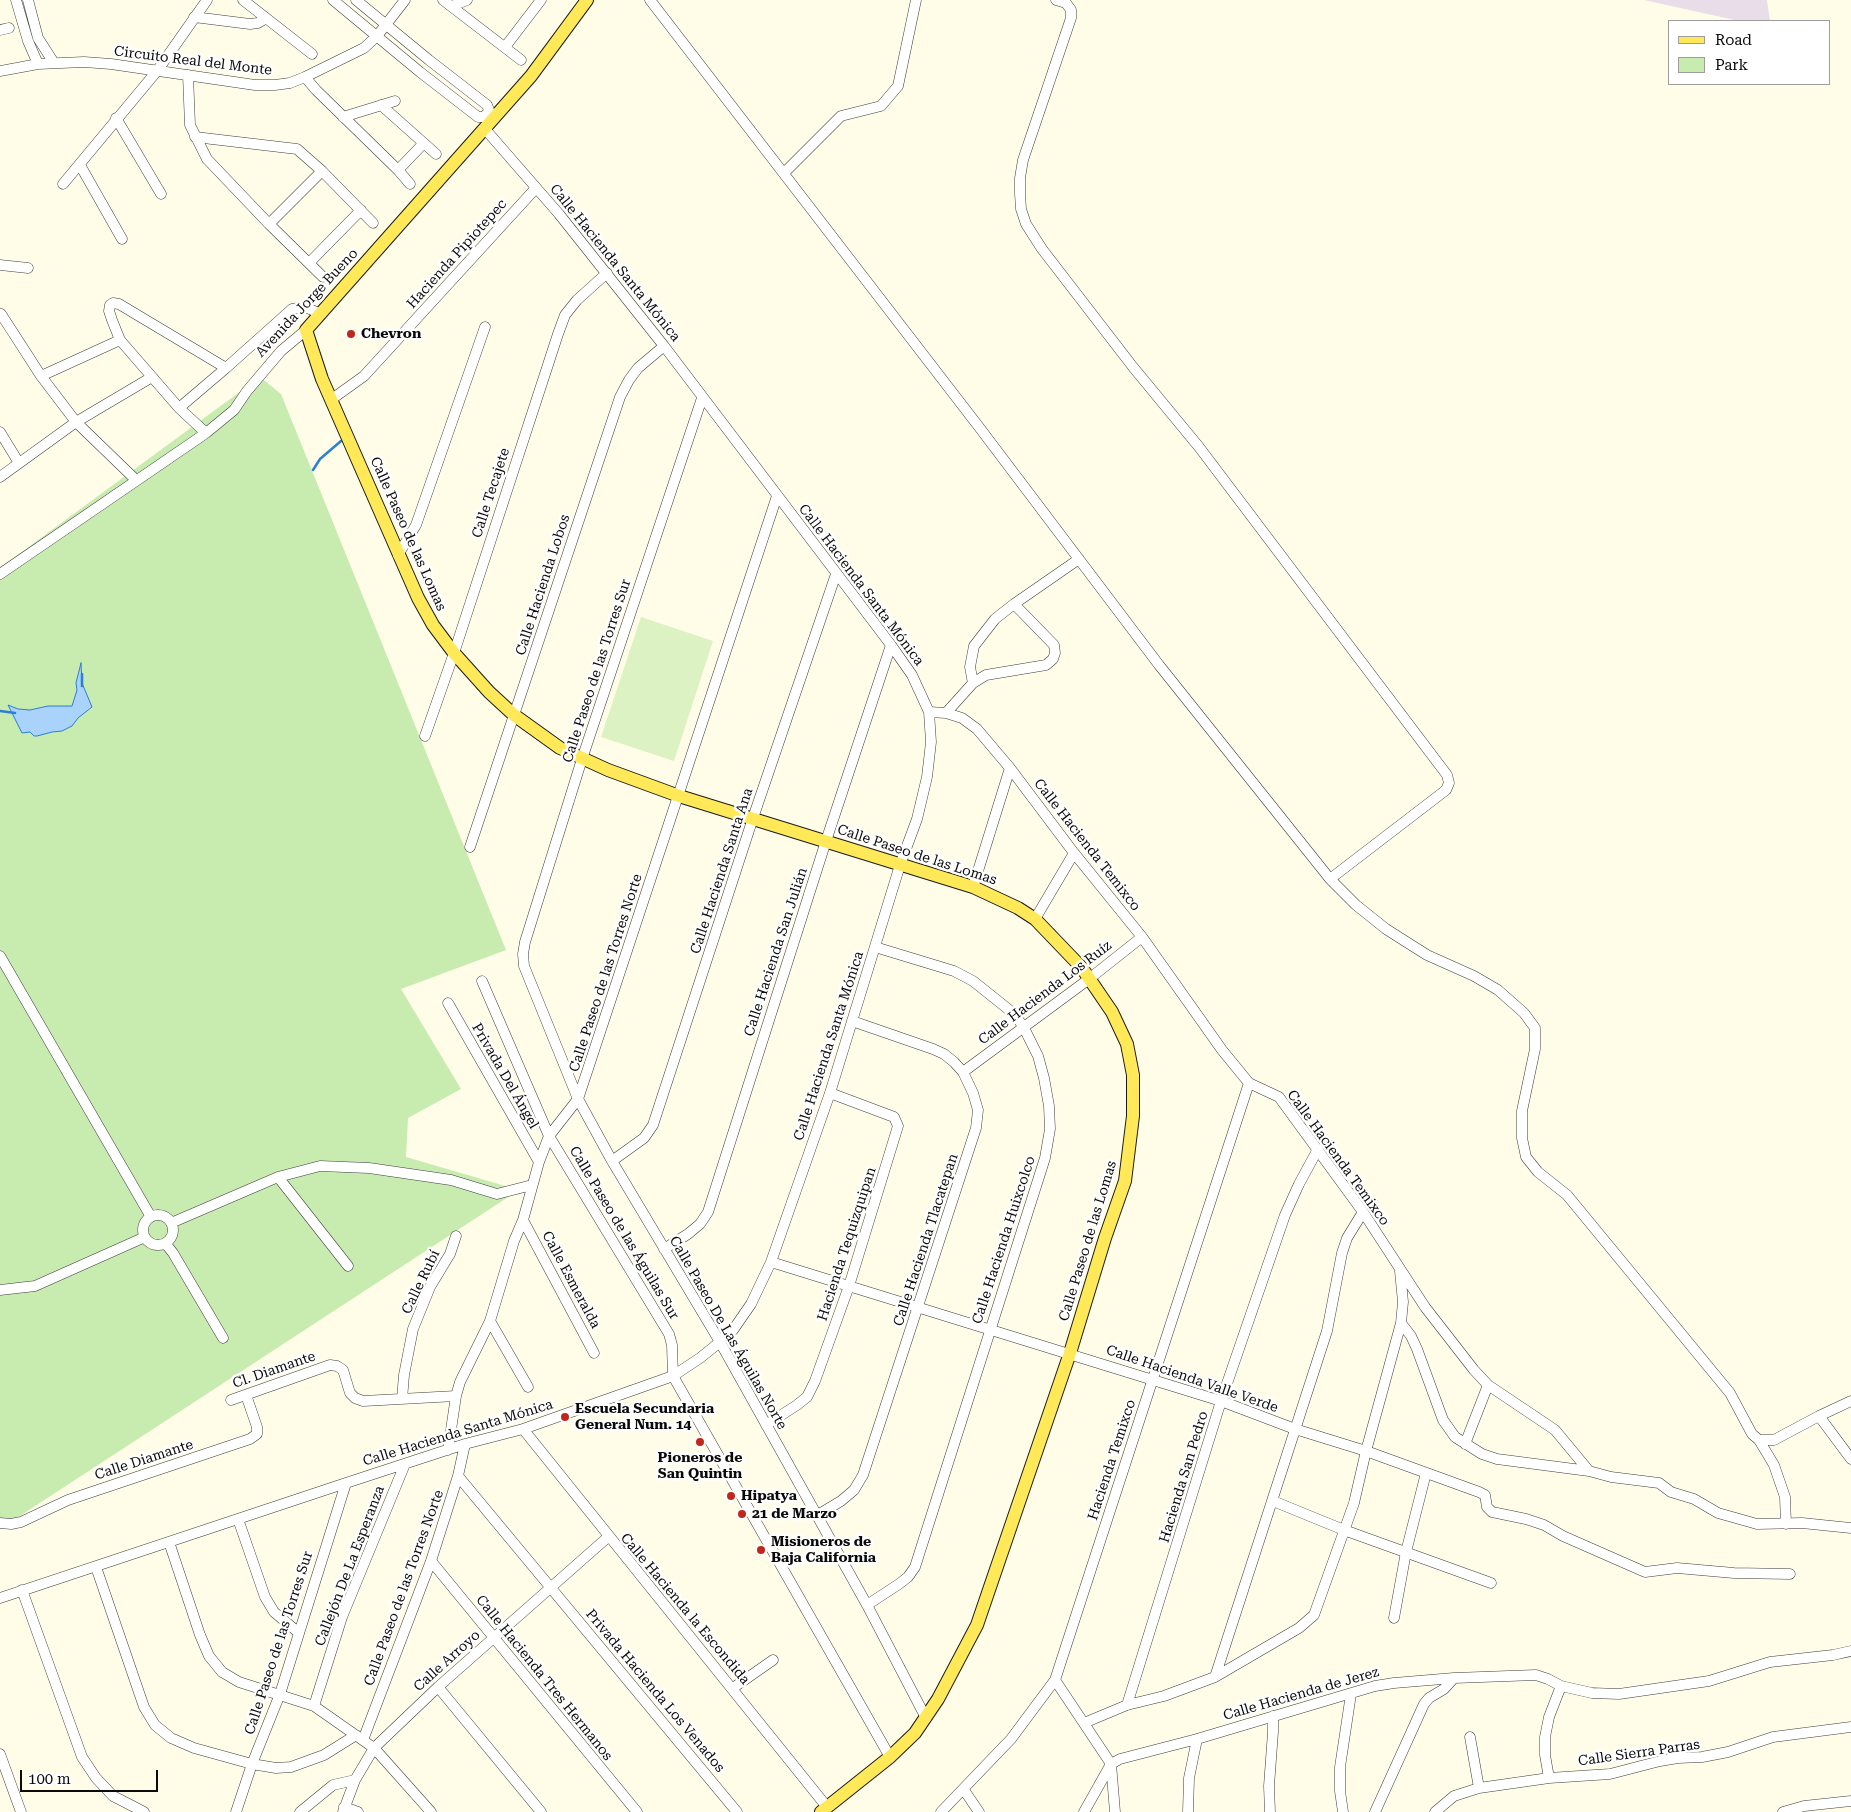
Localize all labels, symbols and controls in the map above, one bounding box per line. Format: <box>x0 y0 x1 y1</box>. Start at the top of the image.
legend <box>1668 20 1831 85</box>
text: Road <box>1715 31 1752 49</box>
street label: Circuito Real del Monte <box>113 43 273 79</box>
text: Park <box>1715 56 1748 74</box>
street label: Calle Hacienda Santa Mónica <box>546 181 684 345</box>
street label: Hacienda Pipiotepec <box>403 196 511 312</box>
street label: Avenida Jorge Bueno <box>252 245 362 361</box>
place label: Chevron <box>361 326 421 342</box>
marker: Chevron <box>345 328 357 340</box>
street label: Calle Tecajete <box>469 446 513 540</box>
street label: Calle Paseo de las Lomas <box>366 454 450 614</box>
street label: Calle Hacienda Santa Mónica <box>795 501 927 669</box>
street label: Calle Hacienda Lobos <box>512 512 574 658</box>
street label: Calle Paseo de las Torres Sur <box>559 577 635 765</box>
street label: Calle Hacienda Temixco <box>1030 775 1144 915</box>
street label: Calle Hacienda Santa Ana <box>687 786 757 956</box>
street label: Calle Paseo de las Lomas <box>835 821 999 889</box>
street label: Calle Hacienda San Julián <box>741 866 811 1038</box>
street label: Calle Paseo de las Torres Norte <box>566 872 646 1074</box>
street label: Calle Hacienda Los Ruíz <box>975 937 1115 1049</box>
street label: Calle Hacienda Santa Mónica <box>790 949 868 1143</box>
street label: Privada Del Ángel <box>468 1020 542 1132</box>
street label: Calle Hacienda Temixco <box>1283 1087 1393 1229</box>
street label: Calle Paseo de las Águilas Sur <box>566 1143 682 1323</box>
street label: Calle Hacienda Tlacatepan <box>890 1152 962 1328</box>
street label: Calle Hacienda Huixcolco <box>969 1154 1039 1326</box>
street label: Calle Paseo de las Lomas <box>1056 1159 1120 1323</box>
street label: Hacienda Tequizquipan <box>814 1165 880 1323</box>
street label: Calle Esmeralda <box>538 1228 604 1332</box>
street label: Calle Paseo De Las Águilas Norte <box>666 1233 790 1433</box>
street label: Calle Rubí <box>398 1247 444 1317</box>
street label: Calle Hacienda Valle Verde <box>1104 1342 1280 1416</box>
street label: Cl. Diamante <box>230 1348 318 1392</box>
street label: Calle Hacienda Santa Mónica <box>361 1396 555 1470</box>
street label: Hacienda Temixco <box>1085 1398 1139 1522</box>
place label: Escuela Secundaria General Num. 14 <box>575 1401 714 1434</box>
street label: Hacienda San Pedro <box>1156 1409 1212 1545</box>
marker: Escuela Secundaria General Num. 14 <box>559 1411 571 1423</box>
street label: Calle Diamante <box>93 1436 195 1484</box>
marker: Pioneros de San Quintin <box>694 1436 706 1448</box>
place label: Pioneros de San Quintin <box>658 1450 742 1482</box>
street label: Callejón De La Esperanza <box>312 1483 388 1649</box>
street label: Calle Paseo de las Torres Norte <box>361 1488 447 1688</box>
place label: Hipatya <box>741 1488 797 1504</box>
marker: Hipatya <box>725 1490 737 1502</box>
place label: 21 de Marzo <box>752 1506 837 1522</box>
marker: 21 de Marzo <box>736 1508 748 1520</box>
street label: Calle Hacienda la Escondida <box>617 1530 753 1688</box>
place label: Misioneros de Baja California <box>771 1534 876 1566</box>
marker: Misioneros de Baja California <box>755 1544 767 1556</box>
street label: Calle Paseo de las Torres Sur <box>241 1549 317 1737</box>
street label: Calle Hacienda Tres Hermanos <box>472 1592 616 1764</box>
street label: Privada Hacienda Los Venados <box>582 1606 728 1776</box>
street label: Calle Arroyo <box>410 1627 484 1695</box>
street label: Calle Hacienda de Jerez <box>1221 1664 1381 1724</box>
street label: Calle Sierra Parras <box>1577 1736 1701 1770</box>
scale bar <box>22 1760 160 1792</box>
text: 100 m <box>28 1770 71 1788</box>

